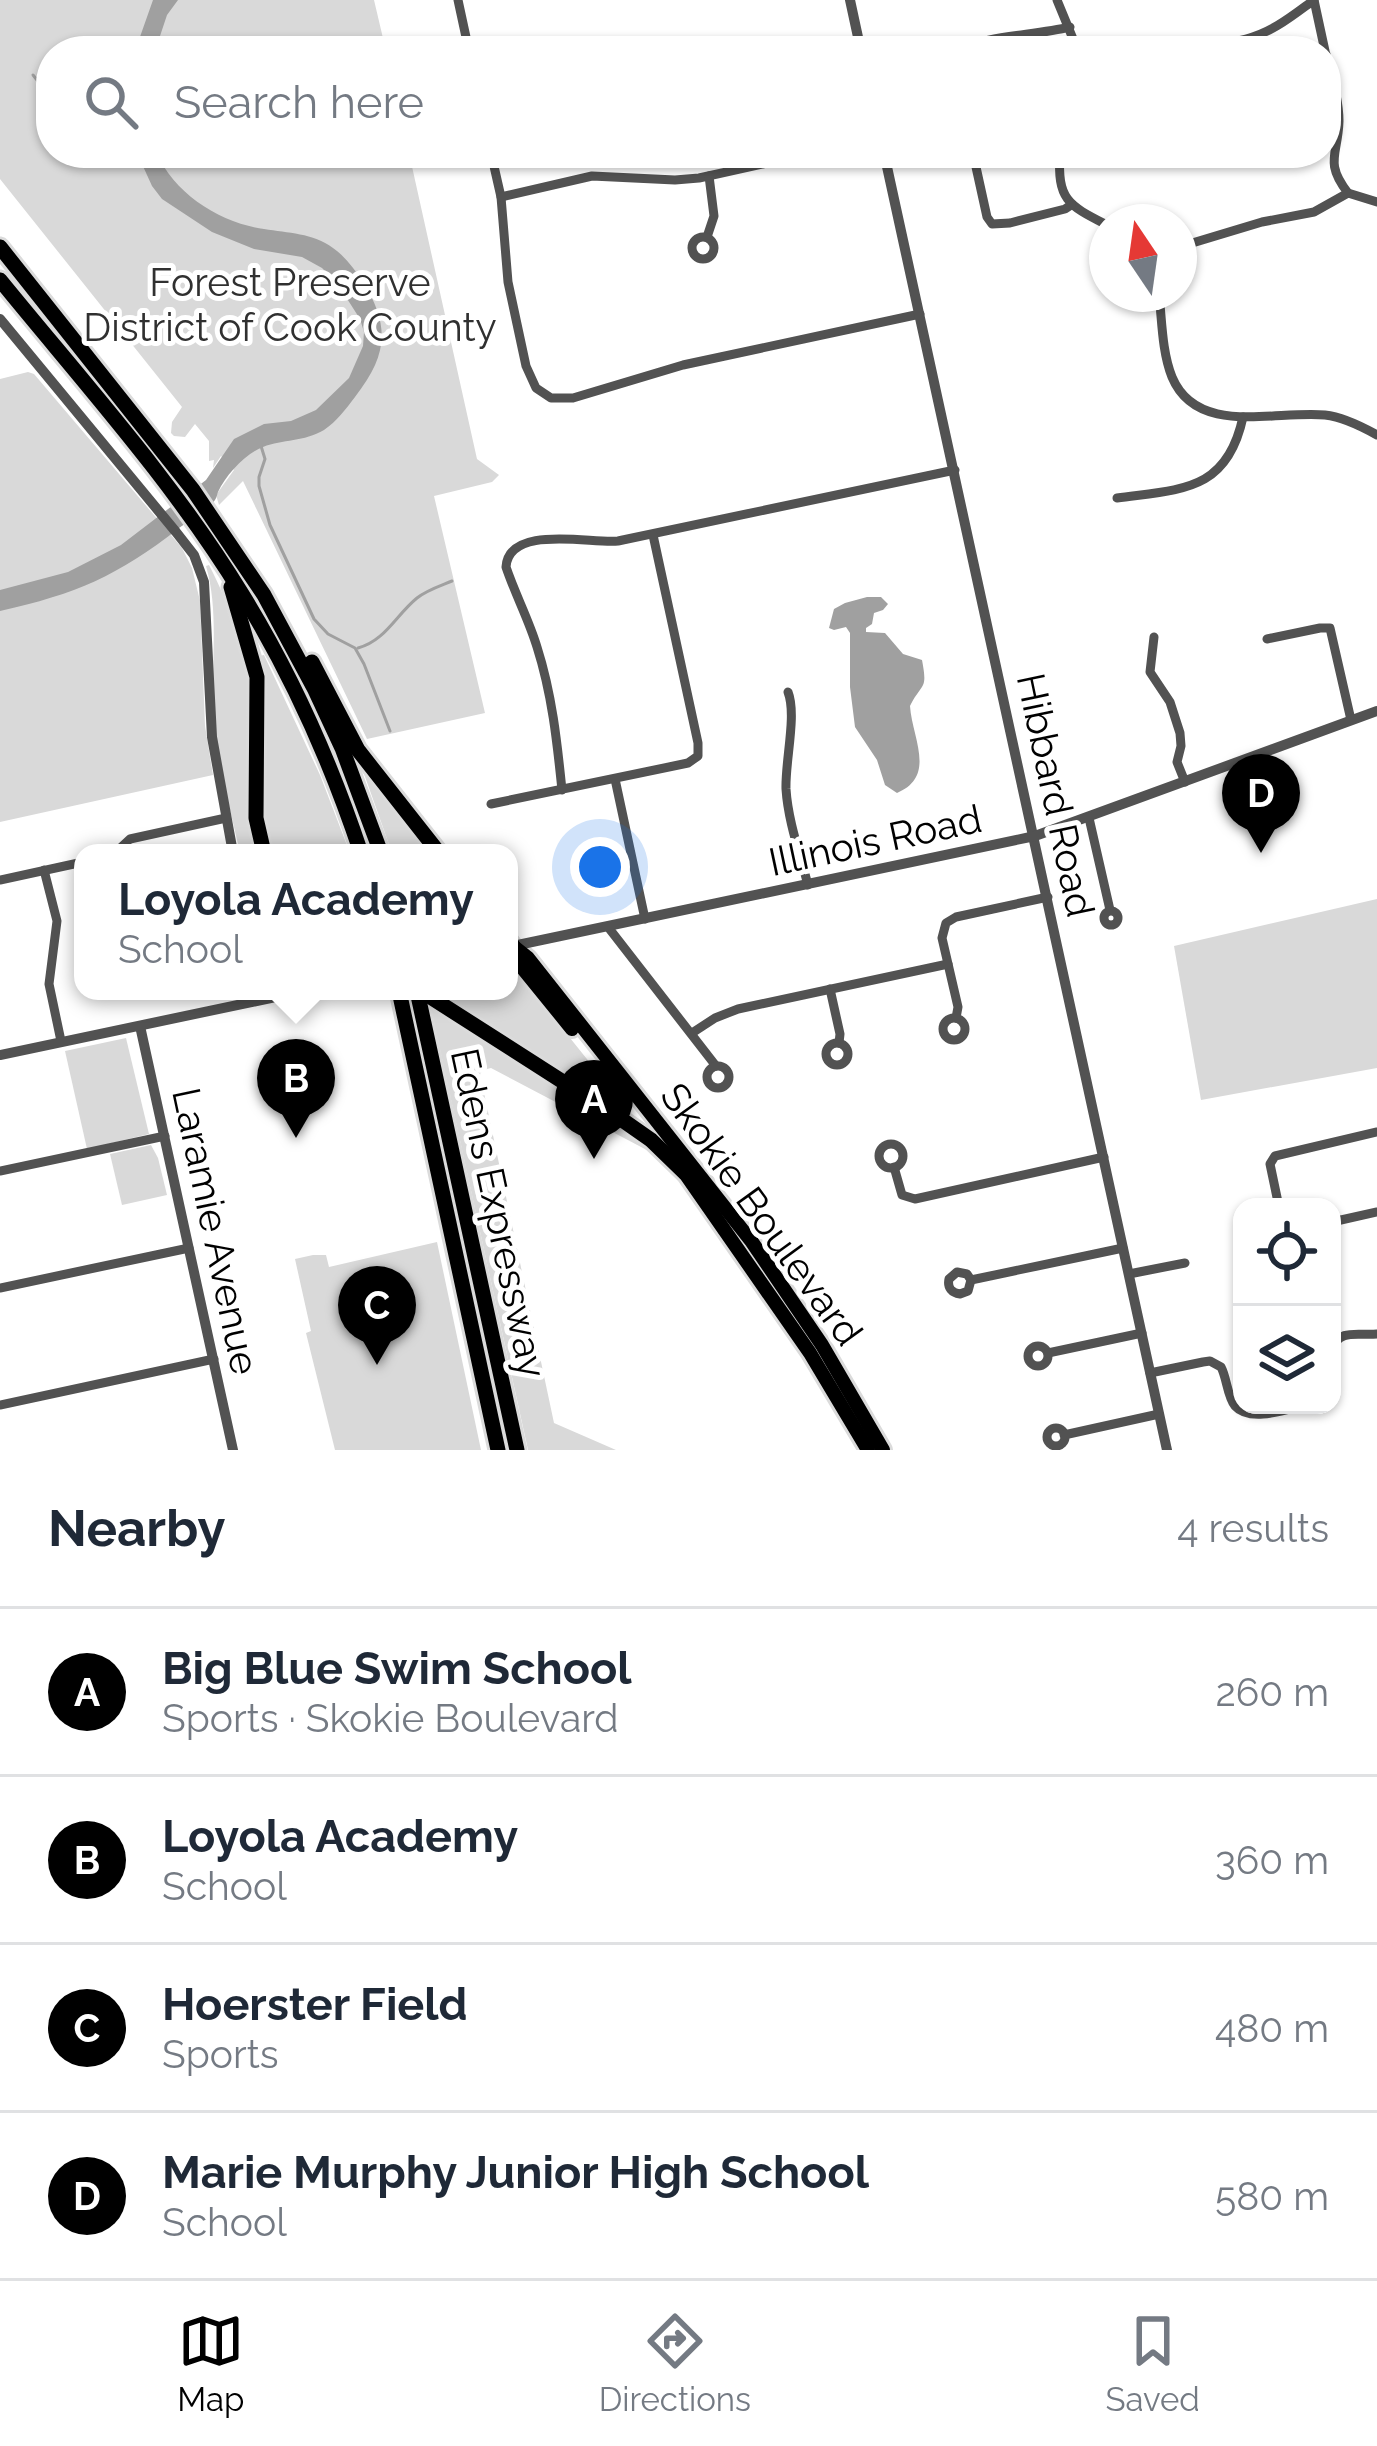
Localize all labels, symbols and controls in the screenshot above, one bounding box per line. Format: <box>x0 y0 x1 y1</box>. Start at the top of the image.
search box <box>36 36 1341 168</box>
icon: search <box>78 69 144 135</box>
text: Search here <box>174 76 424 129</box>
north arrow <box>1089 204 1197 312</box>
park label: Forest Preserve District of Cook County <box>83 259 497 350</box>
street label: Hibbard Road <box>1008 669 1104 921</box>
pin: D <box>1222 754 1300 853</box>
street label: Illinois Road <box>764 795 986 885</box>
your location <box>570 837 630 897</box>
popup <box>74 844 518 1000</box>
text: Loyola Academy <box>118 873 474 926</box>
text: School <box>118 926 243 972</box>
pin: B <box>257 1039 335 1138</box>
street label: Edens Expressway <box>442 1044 556 1382</box>
pin: A <box>555 1060 633 1159</box>
street label: Skokie Boulevard <box>651 1074 873 1354</box>
street label: Laramie Avenue <box>163 1084 269 1378</box>
map controls <box>1233 1198 1341 1414</box>
button: locate <box>1233 1198 1341 1306</box>
pin: C <box>338 1266 416 1365</box>
button: layers <box>1233 1306 1341 1414</box>
text: Nearby <box>48 1498 225 1558</box>
text: 4 results <box>1177 1505 1329 1551</box>
text: Big Blue Swim School <box>162 1642 632 1695</box>
text: A <box>74 1669 100 1715</box>
text: 260 m <box>1216 1669 1329 1715</box>
text: Sports · Skokie Boulevard <box>162 1695 619 1741</box>
text: Loyola Academy <box>162 1810 518 1863</box>
text: B <box>74 1837 100 1883</box>
text: 360 m <box>1215 1837 1329 1883</box>
text: School <box>162 1863 287 1909</box>
text: Hoerster Field <box>162 1978 468 2031</box>
text: C <box>74 2005 100 2051</box>
text: 480 m <box>1215 2005 1329 2051</box>
text: Sports <box>162 2031 279 2077</box>
text: Marie Murphy Junior High School <box>162 2146 869 2199</box>
text: D <box>73 2173 101 2219</box>
text: 580 m <box>1215 2173 1329 2219</box>
text: School <box>162 2199 287 2245</box>
tab: Map <box>177 2308 244 2419</box>
tab: Directions <box>599 2308 751 2419</box>
tab: Saved <box>1105 2308 1200 2419</box>

